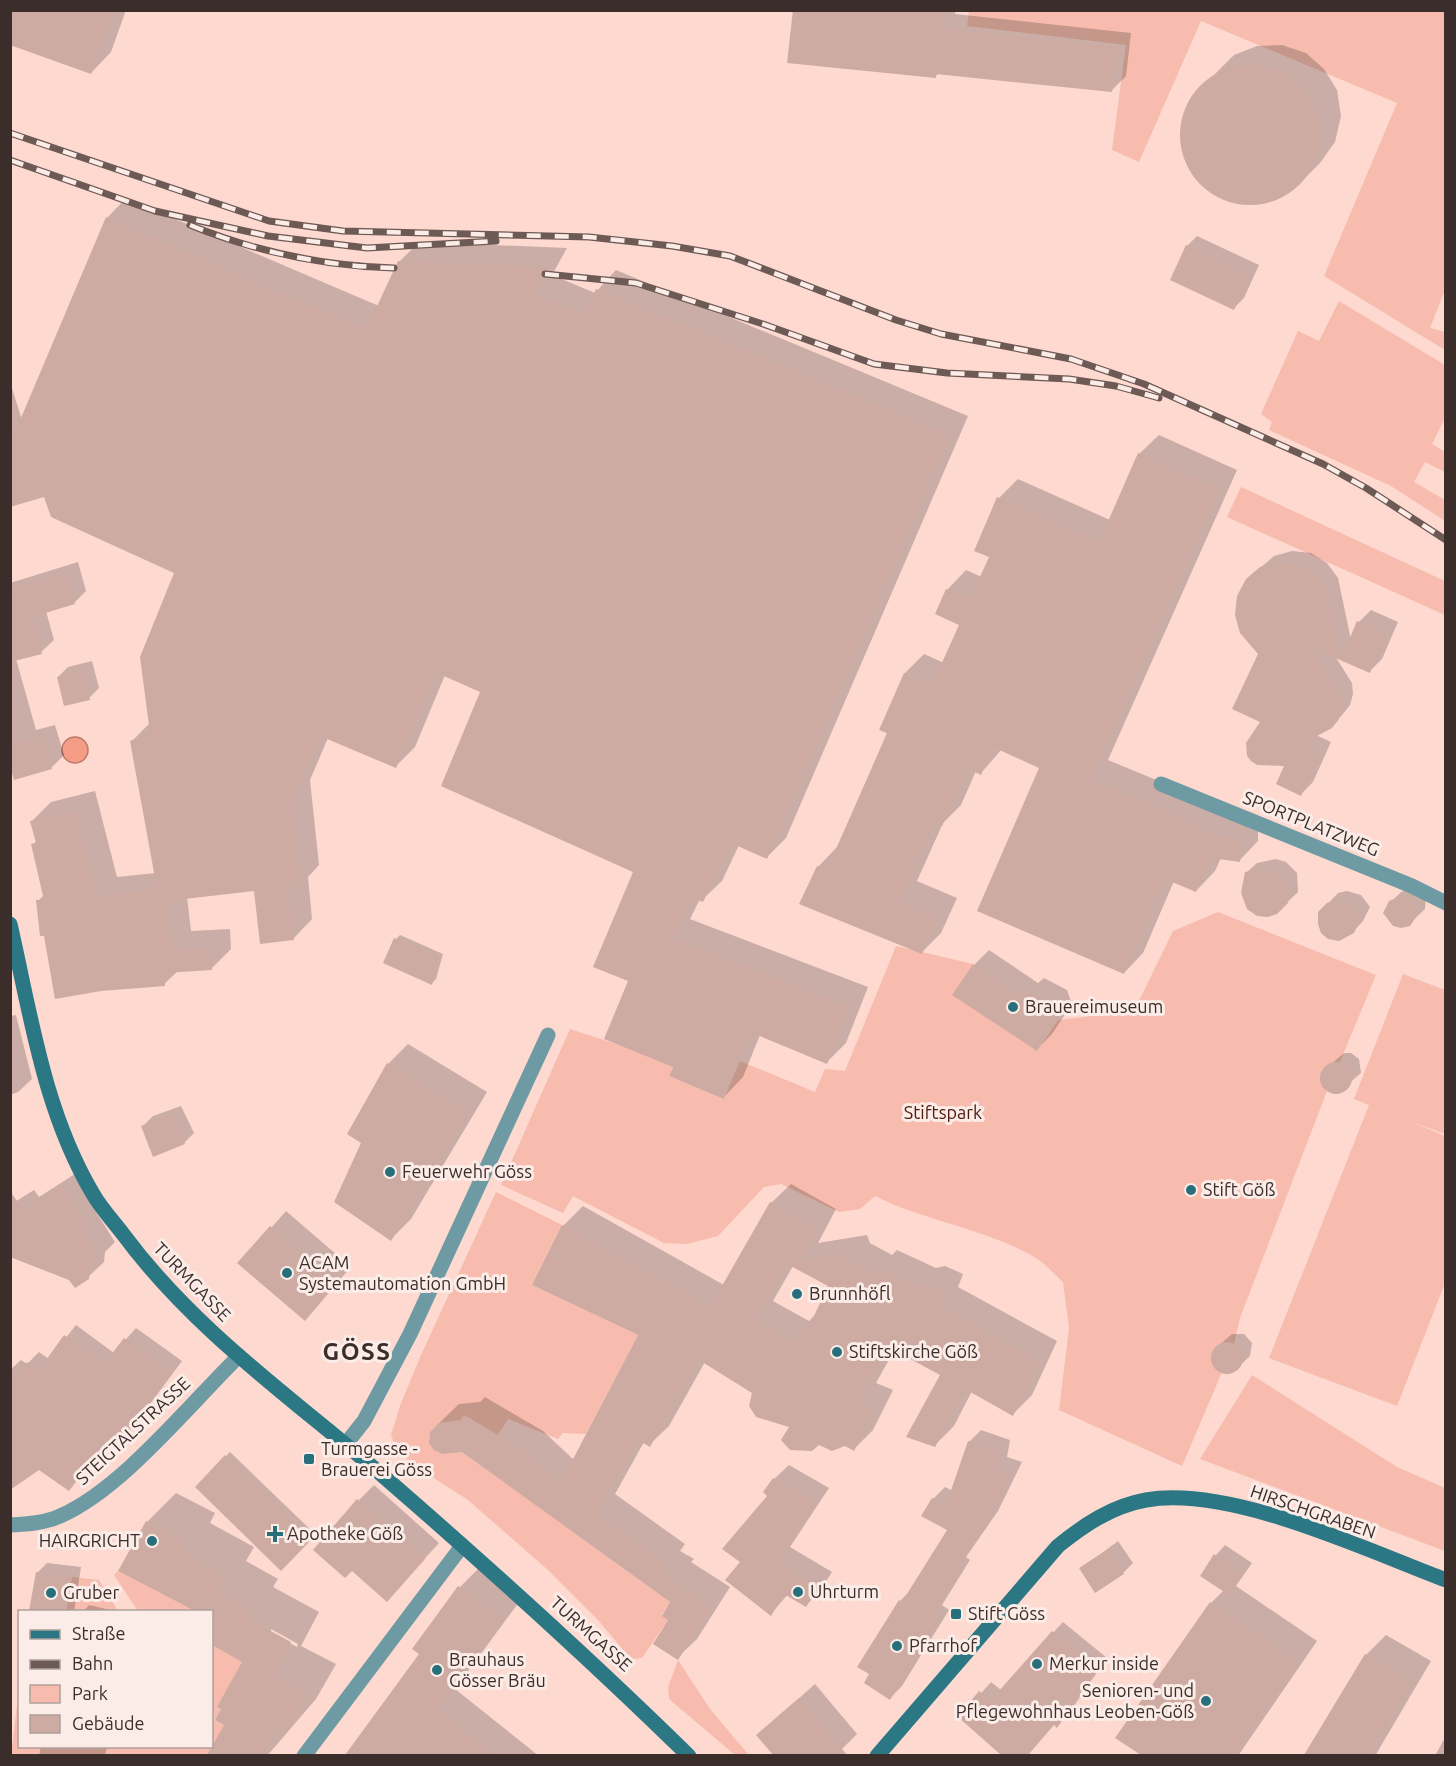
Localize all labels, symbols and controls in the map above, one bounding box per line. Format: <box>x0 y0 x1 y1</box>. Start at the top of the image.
street label: SPORTPLATZWEG <box>1240 787 1382 860</box>
place label: Brauereimuseum <box>1025 996 1163 1016</box>
marker: Brauereimuseum <box>1006 1000 1020 1014</box>
park label: Stiftspark <box>904 1102 982 1122</box>
place label: Feuerwehr Göss <box>402 1161 532 1181</box>
marker: Feuerwehr Göss <box>383 1165 397 1179</box>
place label: Stift Göß <box>1203 1179 1275 1199</box>
marker: Stift Göß <box>1184 1183 1198 1197</box>
street label: TURMGASSE <box>150 1238 235 1325</box>
place label: ACAM Systemautomation GmbH <box>299 1252 506 1293</box>
marker: ACAM Systemautomation GmbH <box>280 1266 294 1280</box>
place label: Brunnhöfl <box>809 1283 891 1303</box>
marker: Brunnhöfl <box>790 1287 804 1301</box>
district label: GÖSS <box>323 1337 391 1365</box>
place label: Stiftskirche Göß <box>849 1341 978 1361</box>
marker: Stiftskirche Göß <box>830 1345 844 1359</box>
street label: STEIGTALSTRASSE <box>71 1372 193 1488</box>
place label: Turmgasse - Brauerei Göss <box>321 1438 432 1479</box>
marker: Turmgasse - Brauerei Göss <box>302 1452 316 1466</box>
street label: HIRSCHGRABEN <box>1248 1480 1379 1542</box>
place label: Apotheke Göß <box>287 1523 403 1543</box>
marker: Apotheke Göß <box>268 1527 282 1541</box>
place label: HAIRGRICHT <box>39 1530 140 1550</box>
marker: HAIRGRICHT <box>145 1534 159 1548</box>
place label: Uhrturm <box>810 1581 879 1601</box>
place label: Gruber <box>63 1582 119 1602</box>
marker: Uhrturm <box>791 1585 805 1599</box>
marker: Gruber <box>44 1586 58 1600</box>
street label: TURMGASSE <box>547 1592 636 1675</box>
place label: Stift Göss <box>968 1603 1045 1623</box>
marker: Stift Göss <box>949 1607 963 1621</box>
legend <box>18 1610 213 1748</box>
text: Straße <box>72 1623 125 1643</box>
place label: Pfarrhof <box>909 1635 977 1655</box>
marker: Pfarrhof <box>890 1639 904 1653</box>
place label: Brauhaus Gösser Bräu <box>449 1649 546 1690</box>
text: Bahn <box>72 1653 113 1673</box>
place label: Merkur inside <box>1049 1653 1159 1673</box>
marker: Merkur inside <box>1030 1657 1044 1671</box>
marker: Brauhaus Gösser Bräu <box>430 1663 444 1677</box>
place label: Senioren- und Pflegewohnhaus Leoben-Göß <box>956 1680 1194 1721</box>
text: Park <box>72 1683 108 1703</box>
marker: Senioren- und Pflegewohnhaus Leoben-Göß <box>1199 1694 1213 1708</box>
text: Gebäude <box>72 1713 144 1733</box>

